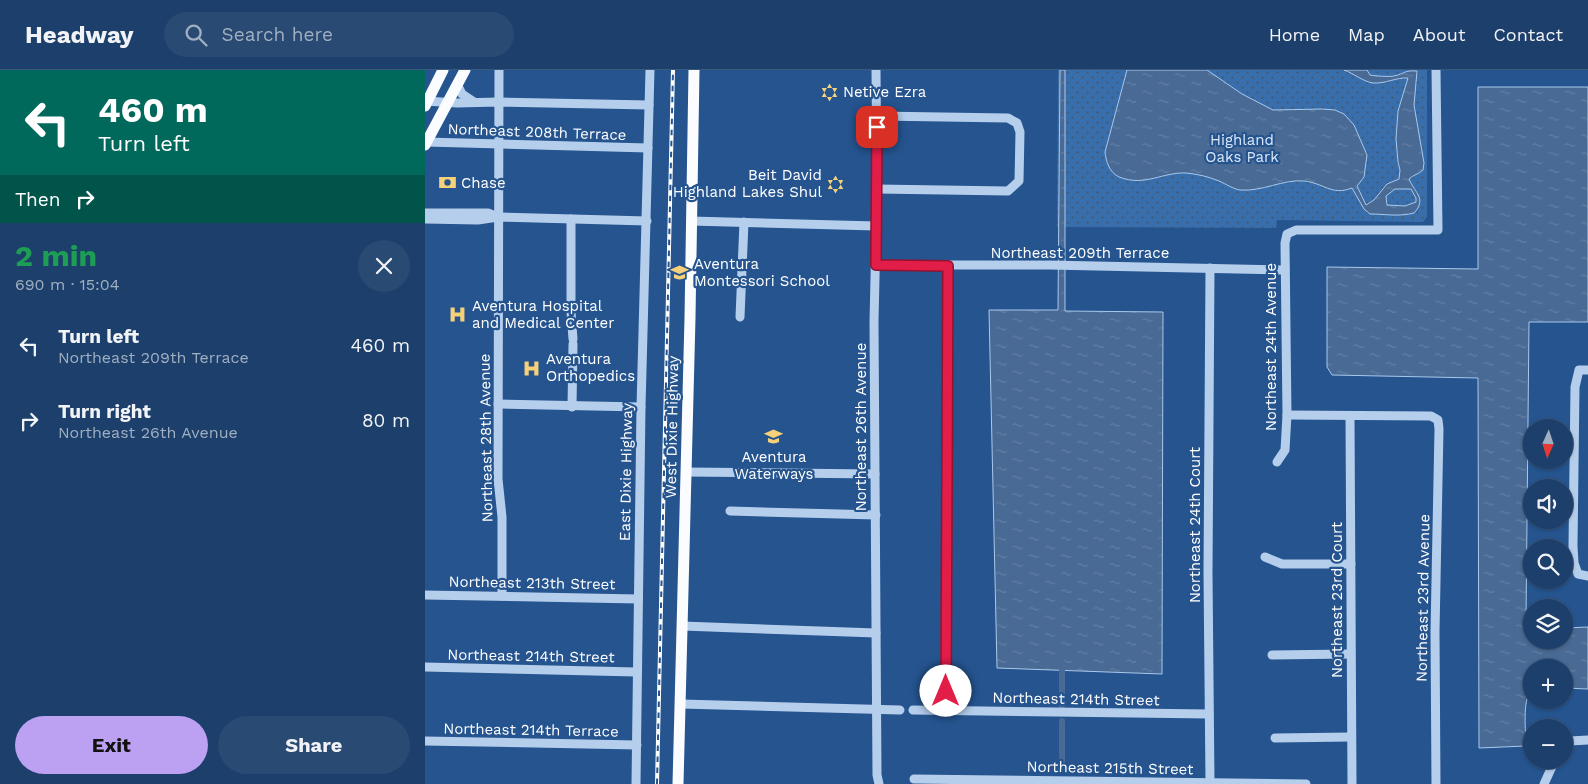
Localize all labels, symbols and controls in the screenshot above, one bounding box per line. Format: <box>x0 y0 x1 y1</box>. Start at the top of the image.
search box <box>164 12 514 57</box>
text: Headway <box>25 21 134 49</box>
icon: search <box>182 21 210 49</box>
text: Search here <box>222 23 333 46</box>
text: Home <box>1269 24 1320 45</box>
text: Map <box>1348 24 1385 45</box>
text: About <box>1413 24 1465 45</box>
text: Contact <box>1493 24 1563 45</box>
synagogue icon: Netive Ezra <box>819 82 839 102</box>
place label: Netive Ezra <box>843 83 927 101</box>
text: 460 m <box>98 89 208 131</box>
icon: left <box>15 90 80 155</box>
pin <box>856 106 898 148</box>
icon: arrive <box>863 113 891 141</box>
street label: Northeast 208th Terrace <box>447 120 627 144</box>
text: Turn left <box>98 131 190 156</box>
park label: Highland Oaks Park <box>1205 131 1279 166</box>
place label: Beit David Highland Lakes Shul <box>673 166 822 201</box>
bank icon: Chase <box>437 173 457 193</box>
place label: Chase <box>461 174 506 192</box>
synagogue icon: Beit David Highland Lakes Shul <box>826 174 846 194</box>
icon: right <box>71 185 99 213</box>
text: Then <box>15 188 61 211</box>
text: 2 min <box>15 238 97 273</box>
button: close <box>358 240 410 292</box>
street label: Northeast 209th Terrace <box>991 244 1169 262</box>
place label: Aventura Montessori School <box>694 255 830 290</box>
school or university icon: Aventura Montessori School <box>670 263 690 283</box>
street label: Northeast 24th Avenue <box>1262 263 1280 431</box>
text: 690 m · 15:04 <box>15 275 119 294</box>
place label: Aventura Hospital and Medical Center <box>472 297 614 332</box>
hospital icon: Aventura Hospital and Medical Center <box>448 305 468 325</box>
text: Turn left <box>58 325 139 348</box>
icon: left <box>15 332 43 360</box>
text: 460 m <box>350 334 410 357</box>
street label: Northeast 26th Avenue <box>852 343 870 511</box>
text: Northeast 209th Terrace <box>58 348 249 367</box>
place label: Aventura Orthopedics <box>546 350 635 385</box>
street label: Northeast 28th Avenue <box>476 353 496 523</box>
street label: West Dixie Highway <box>662 355 682 498</box>
hospital icon: Aventura Orthopedics <box>522 358 542 378</box>
text: Turn right <box>58 400 151 423</box>
street label: East Dixie Highway <box>616 403 636 541</box>
icon: right <box>15 407 43 435</box>
text: 80 m <box>362 409 410 432</box>
north arrow <box>1523 419 1573 469</box>
map controls <box>1523 419 1573 769</box>
text: Northeast 26th Avenue <box>58 423 238 442</box>
school or university icon: Aventura Waterways <box>764 426 784 446</box>
street label: Northeast 24th Court <box>1186 446 1204 603</box>
place label: Aventura Waterways <box>735 448 814 483</box>
button: sound <box>1523 479 1573 529</box>
street label: Northeast 23rd Avenue <box>1413 514 1433 682</box>
street label: Northeast 23rd Court <box>1328 521 1346 678</box>
button: search <box>1523 539 1573 589</box>
street label: Northeast 213th Street <box>448 573 616 593</box>
button: layers <box>1523 599 1573 649</box>
street label: Northeast 214th Street <box>447 646 615 666</box>
button: + <box>1523 659 1573 709</box>
position arrow <box>919 664 971 716</box>
street label: Northeast 214th Street <box>992 689 1160 709</box>
button: Exit <box>15 716 208 774</box>
button: Share <box>218 716 410 774</box>
street label: Northeast 214th Terrace <box>443 719 619 741</box>
button: − <box>1523 719 1573 769</box>
street label: Northeast 215th Street <box>1026 758 1194 778</box>

